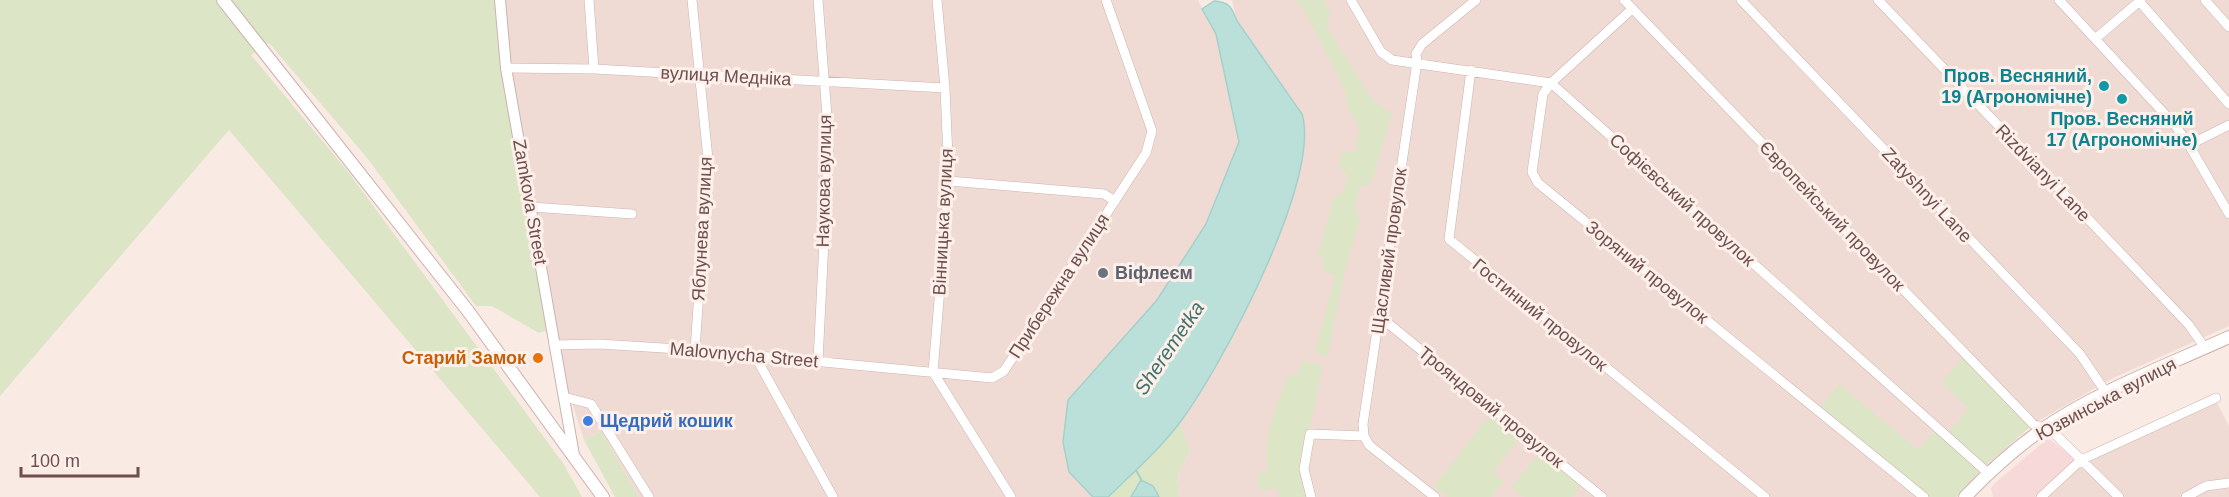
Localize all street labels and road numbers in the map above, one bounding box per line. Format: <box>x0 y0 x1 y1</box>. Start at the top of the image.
street label: вулиця Медніка <box>660 63 793 89</box>
street label: Наукова вулиця <box>813 115 835 247</box>
street label: Rizdvianyi Lane <box>1992 120 2094 226</box>
street label: Софієвський провулок <box>1606 130 1759 270</box>
street label: Європейський провулок <box>1755 137 1909 295</box>
street label: Zamkova Street <box>509 138 551 266</box>
street label: Zatyshnyi Lane <box>1878 144 1976 246</box>
street label: Вінницька вулиця <box>929 148 957 296</box>
street label: Яблунева вулиця <box>688 156 716 302</box>
street label: Щасливий провулок <box>1367 167 1411 335</box>
street label: Прибережна вулиця <box>1005 210 1113 362</box>
street label: Зоряний провулок <box>1582 217 1712 328</box>
street label: Гостинний провулок <box>1469 255 1611 375</box>
street label: Malovnycha Street <box>669 339 819 371</box>
street label: Трояндовий провулок <box>1414 342 1568 472</box>
street label: Юзвинська вулиця <box>2032 354 2180 444</box>

